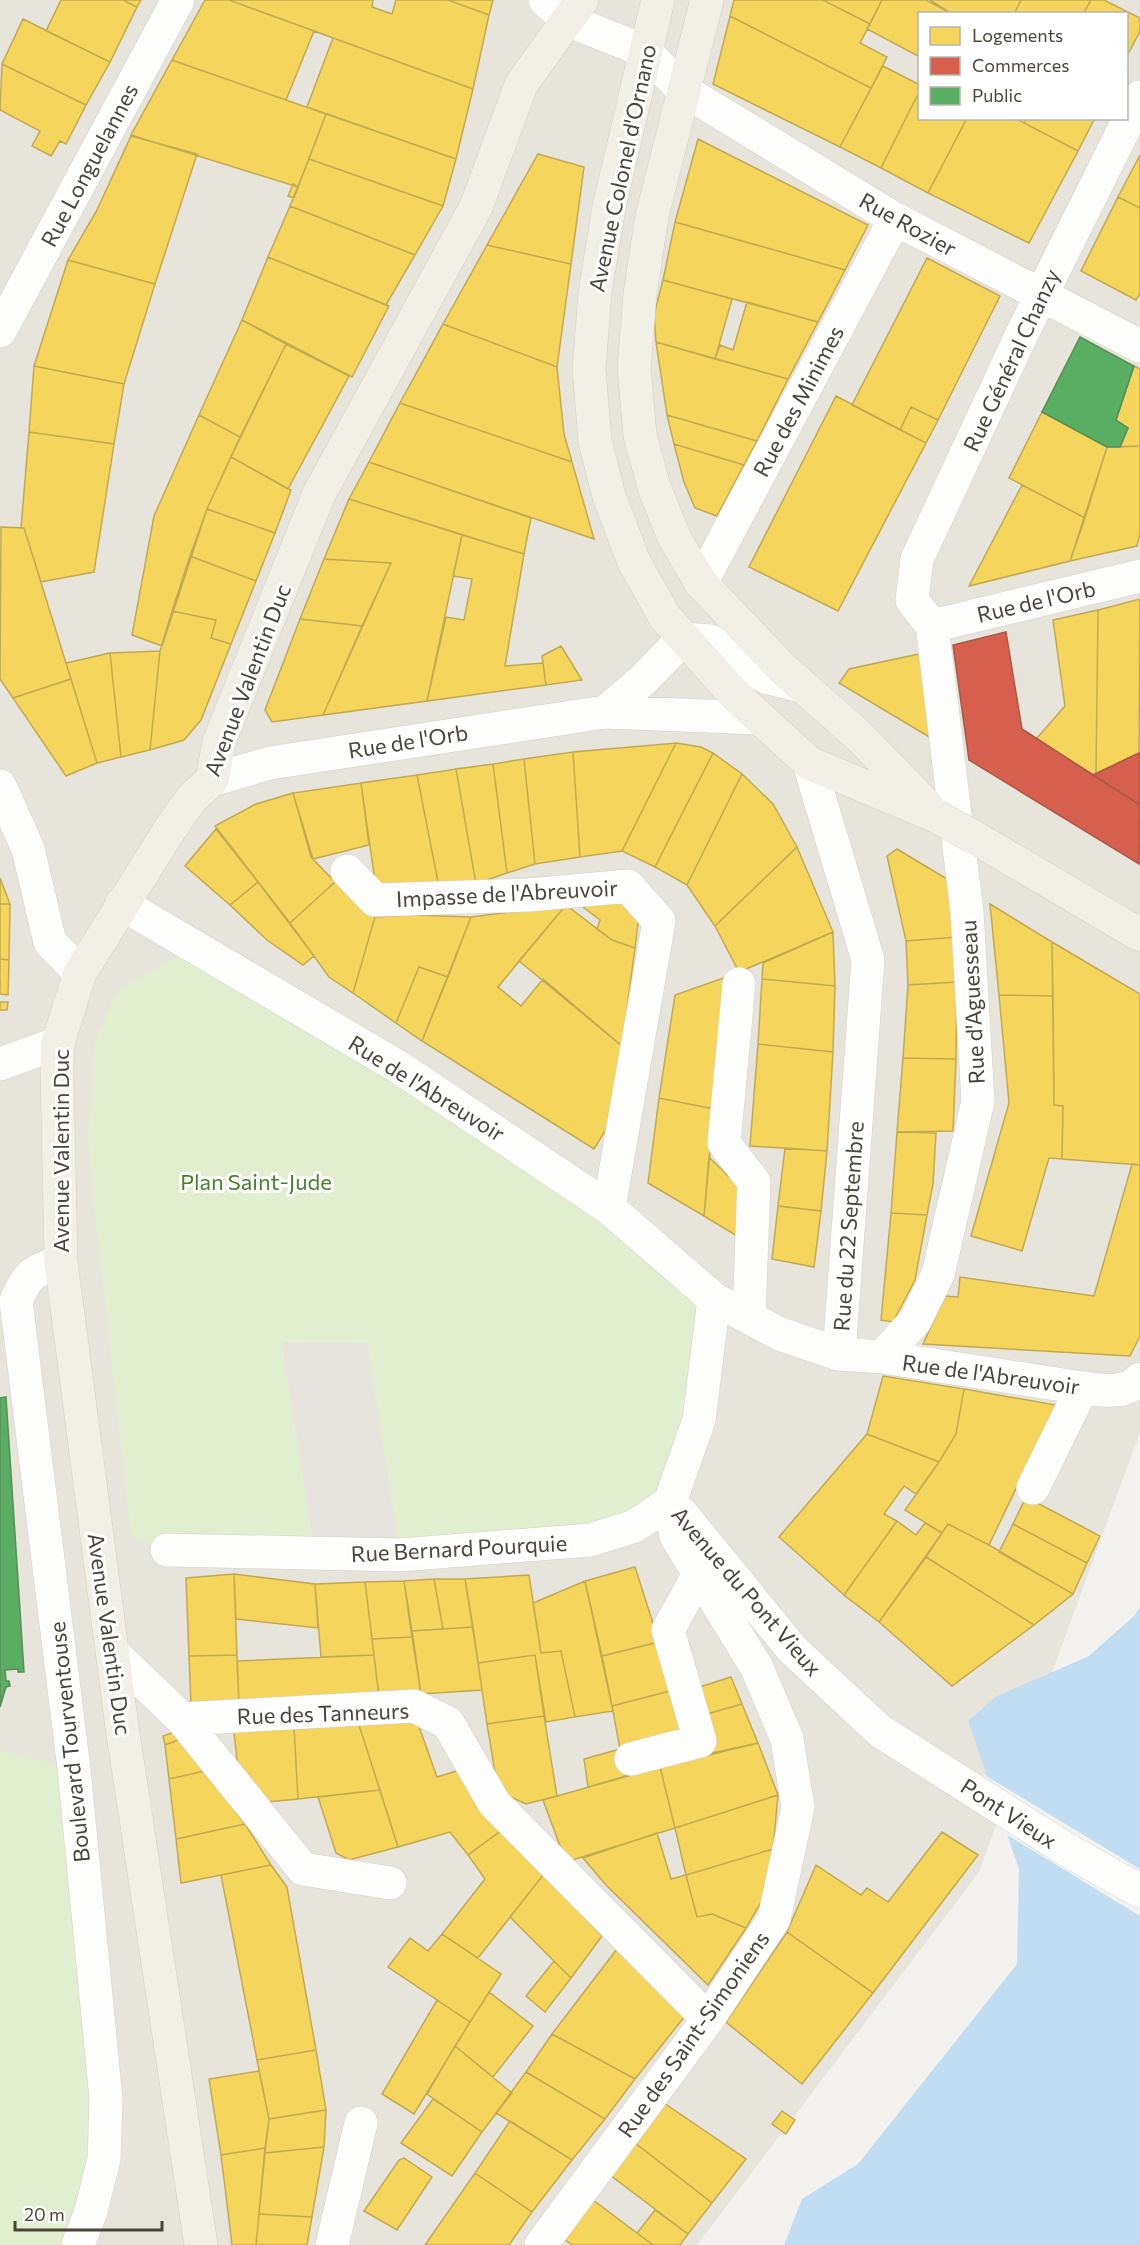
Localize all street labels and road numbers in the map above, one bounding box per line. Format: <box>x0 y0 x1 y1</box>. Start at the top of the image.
street label: Avenue Colonel d'Ornano <box>583 42 661 294</box>
street label: Rue Longuelannes <box>35 79 143 251</box>
street label: Rue Rozier <box>855 186 961 262</box>
street label: Rue Général Chanzy <box>957 264 1065 456</box>
street label: Rue des Minimes <box>747 321 849 481</box>
street label: Rue de l'Orb <box>974 574 1098 628</box>
street label: Avenue Valentin Duc <box>198 580 296 780</box>
street label: Rue de l'Orb <box>346 718 470 764</box>
street label: Impasse de l'Abreuvoir <box>395 874 619 912</box>
street label: Rue d'Aguesseau <box>954 919 990 1085</box>
street label: Rue de l'Abreuvoir <box>344 1029 510 1147</box>
street label: Avenue Valentin Duc <box>47 1049 74 1253</box>
street label: Rue du 22 Septembre <box>827 1120 869 1332</box>
street label: Rue de l'Abreuvoir <box>900 1348 1082 1400</box>
street label: Avenue du Pont Vieux <box>666 1501 828 1681</box>
street label: Rue Bernard Pourquie <box>350 1529 568 1567</box>
street label: Avenue Valentin Duc <box>82 1531 138 1737</box>
street label: Boulevard Tourventouse <box>43 1620 95 1864</box>
street label: Rue des Tanneurs <box>236 1696 410 1730</box>
street label: Pont Vieux <box>956 1772 1062 1854</box>
street label: Rue des Saint-Simoniens <box>611 1926 775 2142</box>

